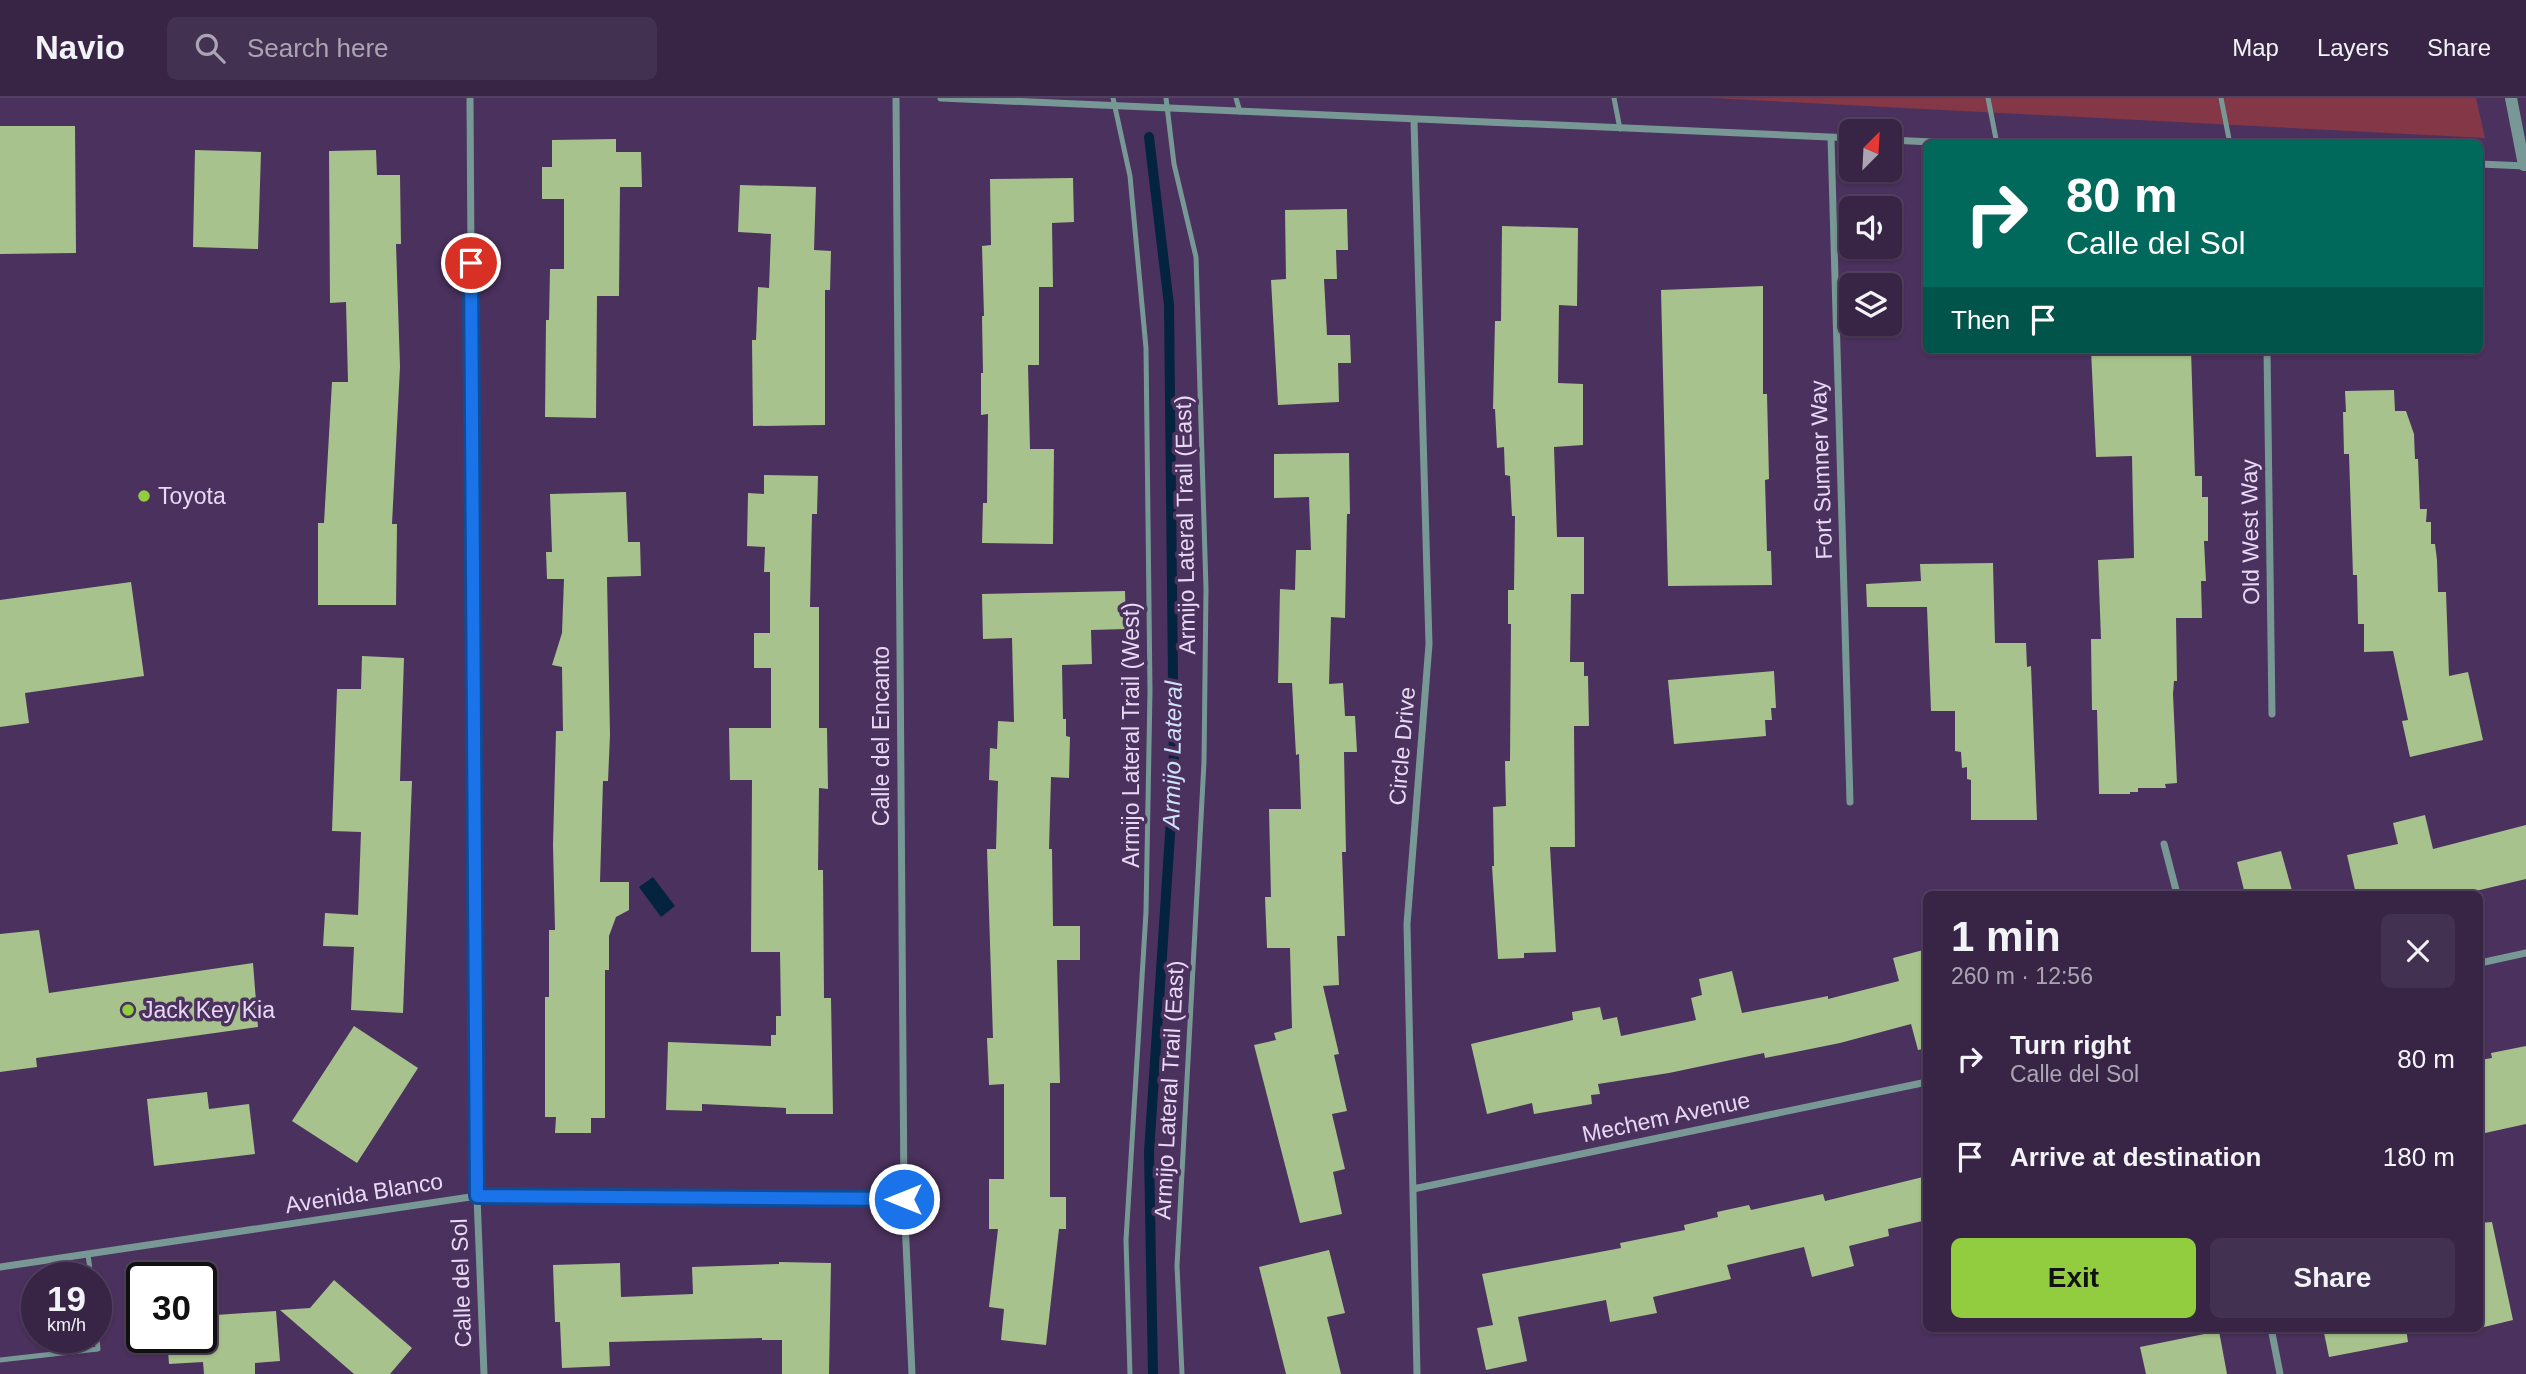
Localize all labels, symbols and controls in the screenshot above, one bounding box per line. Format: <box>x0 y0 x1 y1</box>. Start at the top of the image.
search box <box>167 17 657 80</box>
text: Navio <box>35 29 125 66</box>
icon: search <box>191 29 229 67</box>
text: Search here <box>247 33 389 63</box>
text: Map <box>2232 34 2279 61</box>
text: Layers <box>2317 34 2389 61</box>
text: Share <box>2427 34 2491 61</box>
north arrow <box>1839 119 1902 182</box>
map controls <box>1839 119 1902 336</box>
icon: right <box>1951 168 2042 259</box>
text: 80 m <box>2066 168 2178 222</box>
button: sound <box>1839 196 1902 259</box>
text: Calle del Sol <box>2066 225 2246 261</box>
pin <box>441 233 501 293</box>
icon: arrive <box>452 244 490 282</box>
button: layers <box>1839 273 1902 336</box>
icon: arrive <box>2024 301 2062 339</box>
text: Then <box>1951 305 2010 335</box>
street label: Fort Sumner Way <box>1805 379 1837 560</box>
street label: Armijo Lateral Trail (East) <box>1170 395 1200 655</box>
street label: Old West Way <box>2236 458 2264 605</box>
place label: Toyota <box>158 483 226 509</box>
marker: Toyota <box>136 488 152 504</box>
street label: Armijo Lateral Trail (West) <box>1118 602 1144 868</box>
street label: Calle del Encanto <box>868 646 894 826</box>
water label: Armijo Lateral <box>1157 680 1187 831</box>
street label: Circle Drive <box>1384 686 1420 806</box>
text: 1 min <box>1951 913 2061 960</box>
button: close <box>2381 914 2455 988</box>
street label: Armijo Lateral Trail (East) <box>1149 960 1189 1220</box>
text: 260 m · 12:56 <box>1951 963 2093 989</box>
place label: Jack Key Kia <box>142 997 275 1023</box>
marker: Jack Key Kia <box>120 1002 136 1018</box>
text: Turn right <box>2010 1030 2131 1060</box>
icon: right <box>1951 1040 1989 1078</box>
text: 80 m <box>2397 1044 2455 1074</box>
text: Calle del Sol <box>2010 1061 2139 1087</box>
street label: Mechem Avenue <box>1580 1087 1752 1147</box>
icon: arrive <box>1951 1138 1989 1176</box>
text: Arrive at destination <box>2010 1142 2261 1172</box>
text: 180 m <box>2383 1142 2455 1172</box>
position arrow <box>867 1162 941 1236</box>
street label: Avenida Blanco <box>283 1168 445 1218</box>
street label: Calle del Sol <box>446 1218 476 1348</box>
button: Exit <box>1951 1238 2196 1318</box>
button: Share <box>2210 1238 2455 1318</box>
speed limit sign: 30 <box>126 1262 217 1353</box>
text: 19 <box>47 1279 86 1318</box>
text: km/h <box>47 1315 86 1335</box>

